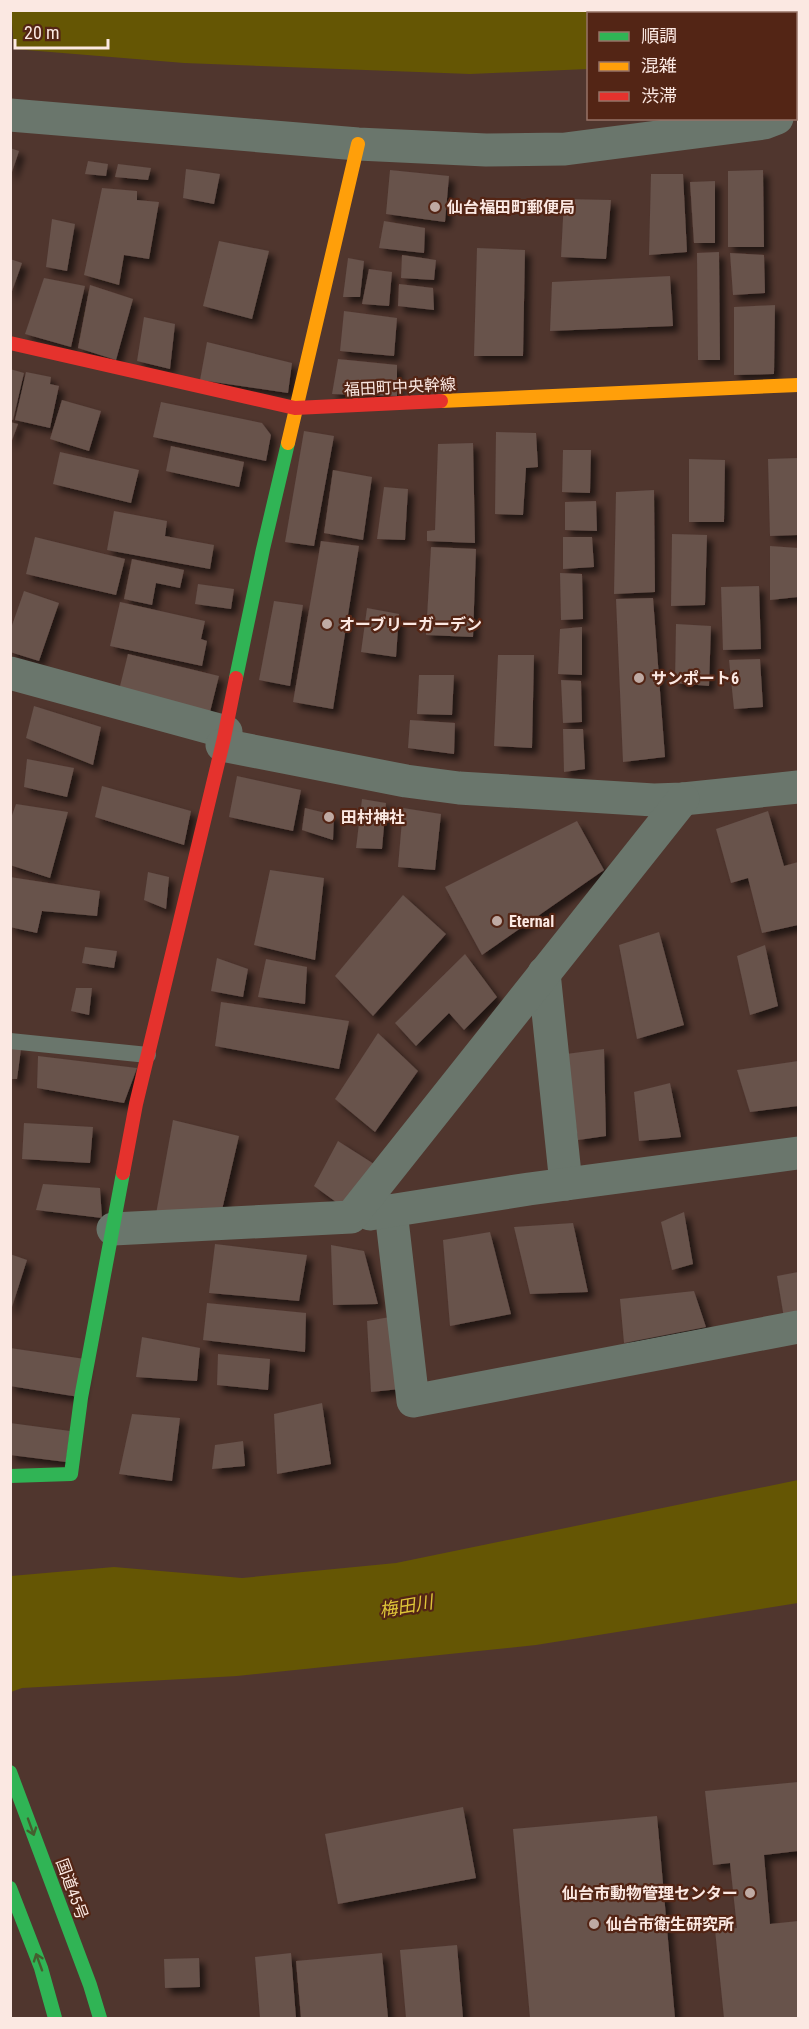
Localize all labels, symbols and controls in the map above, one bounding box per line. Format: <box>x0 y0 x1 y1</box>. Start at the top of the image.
scale bar <box>15 12 108 50</box>
legend <box>587 12 797 120</box>
text: 20 m <box>24 22 59 43</box>
text: 順調 <box>641 25 677 46</box>
text: 混雑 <box>641 55 677 76</box>
text: 渋滞 <box>641 85 677 106</box>
place label: 仙台福田町郵便局 <box>446 198 575 217</box>
marker: 仙台福田町郵便局 <box>428 200 442 214</box>
street label: 福田町中央幹線 <box>344 375 456 399</box>
place label: オーブリーガーデン <box>339 615 482 634</box>
marker: オーブリーガーデン <box>320 617 334 631</box>
place label: サンポート6 <box>651 669 739 688</box>
marker: サンポート6 <box>632 671 646 685</box>
place label: 田村神社 <box>341 808 405 827</box>
marker: 田村神社 <box>322 810 336 824</box>
place label: Eternal <box>509 912 554 931</box>
marker: Eternal <box>490 914 504 928</box>
water label: 梅田川 <box>378 1591 436 1621</box>
one-way arrow <box>26 1817 37 1836</box>
street label: 国道45号 <box>52 1856 92 1922</box>
place label: 仙台市動物管理センター <box>561 1884 738 1903</box>
marker: 仙台市動物管理センター <box>743 1886 757 1900</box>
place label: 仙台市衛生研究所 <box>605 1915 734 1934</box>
marker: 仙台市衛生研究所 <box>587 1917 601 1931</box>
one-way arrow <box>32 1954 43 1972</box>

